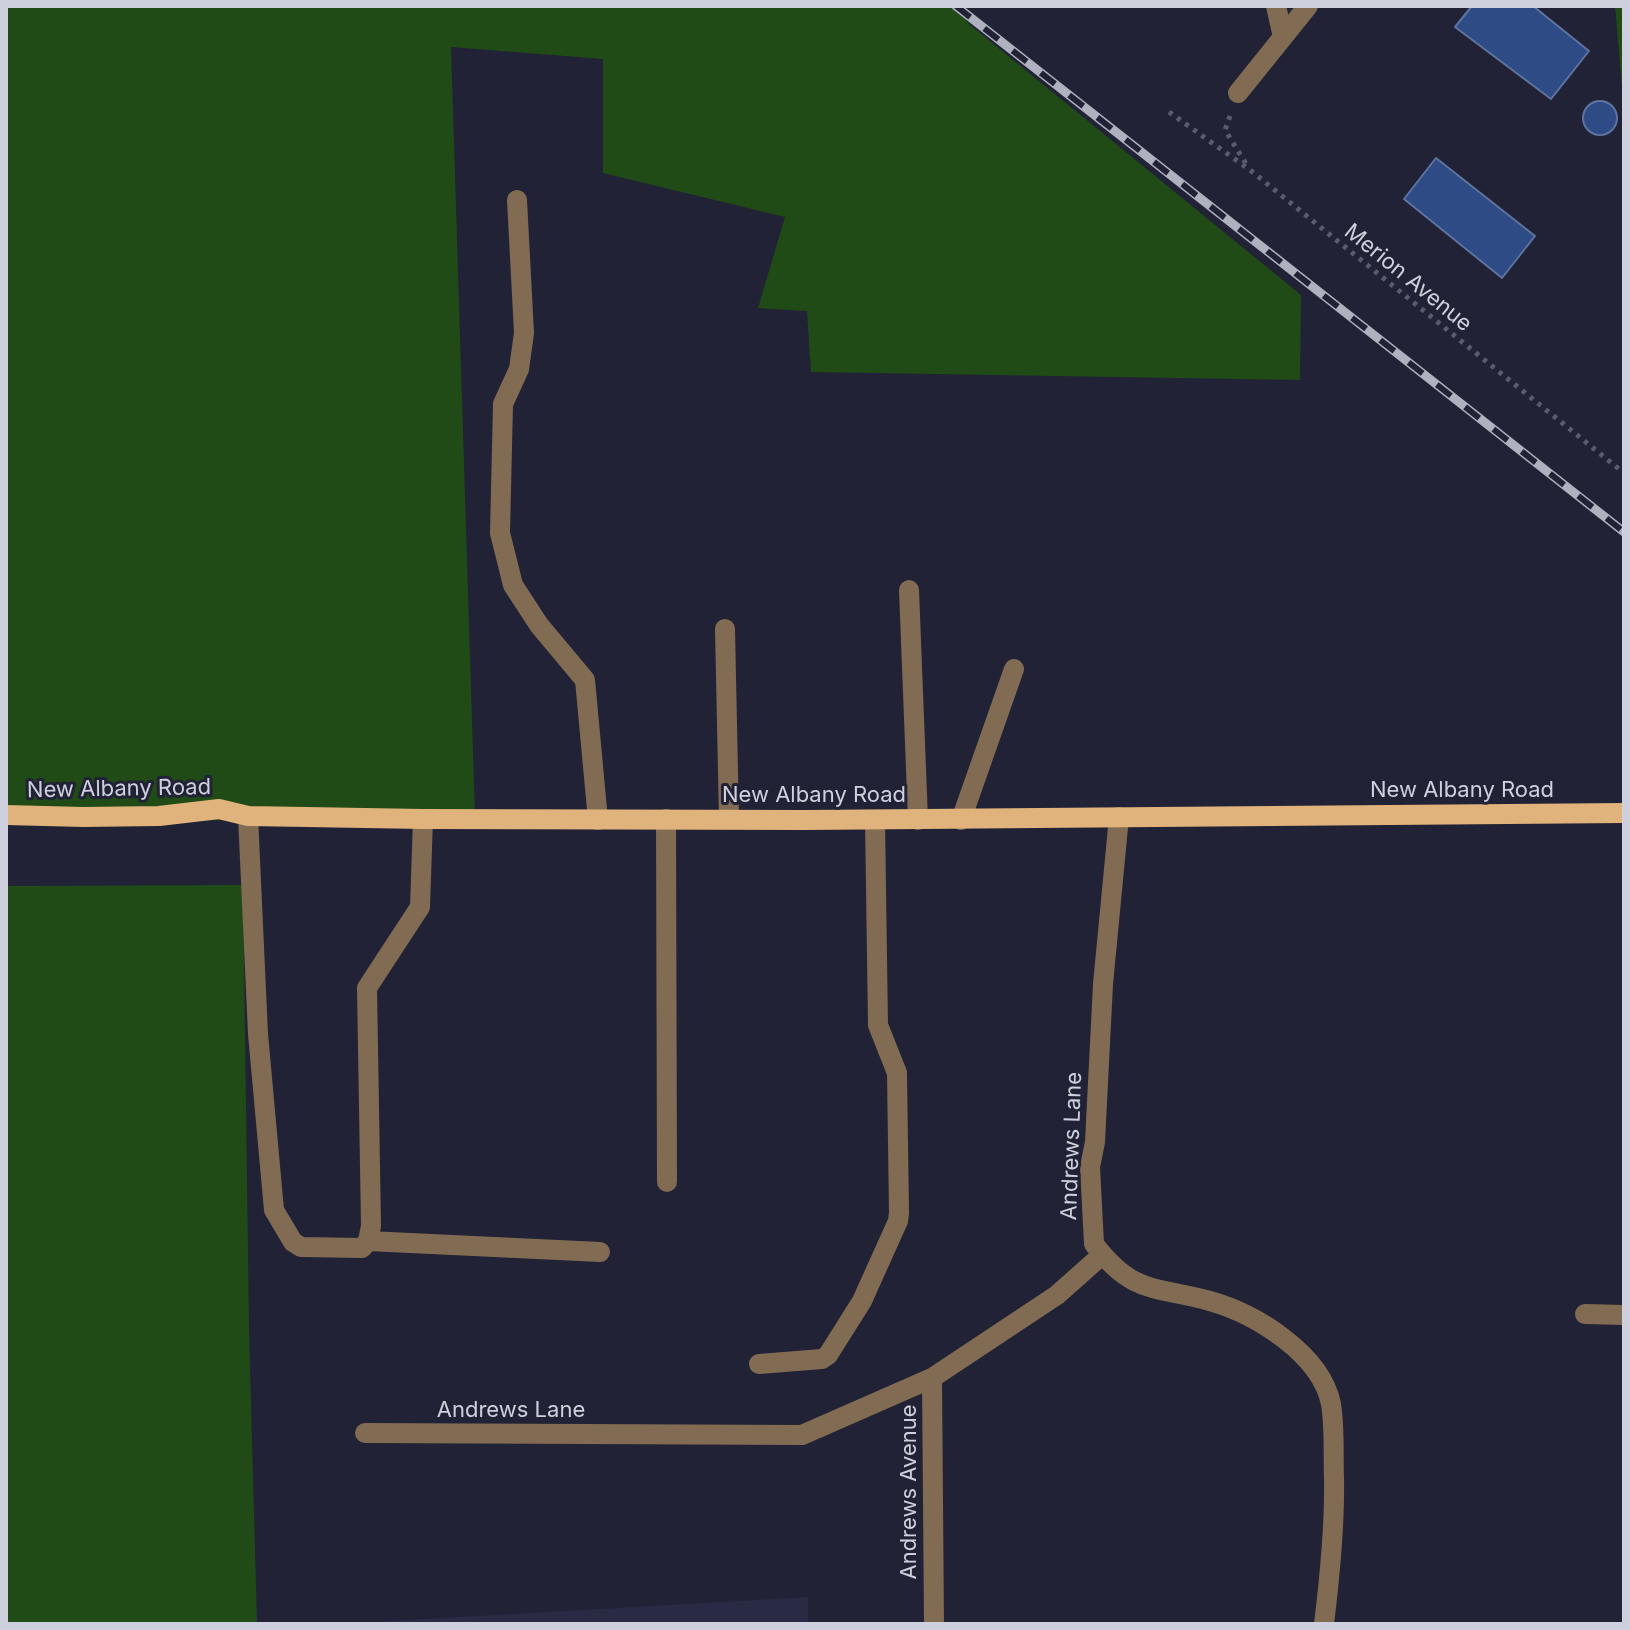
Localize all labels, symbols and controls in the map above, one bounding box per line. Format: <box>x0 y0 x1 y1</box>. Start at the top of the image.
street label: Merion Avenue <box>1339 219 1477 337</box>
street label: New Albany Road <box>27 774 211 804</box>
street label: New Albany Road <box>1370 777 1554 803</box>
street label: New Albany Road <box>722 782 906 808</box>
street label: Andrews Lane <box>1056 1071 1088 1221</box>
street label: Andrews Lane <box>437 1397 585 1423</box>
street label: Andrews Avenue <box>896 1404 922 1580</box>

